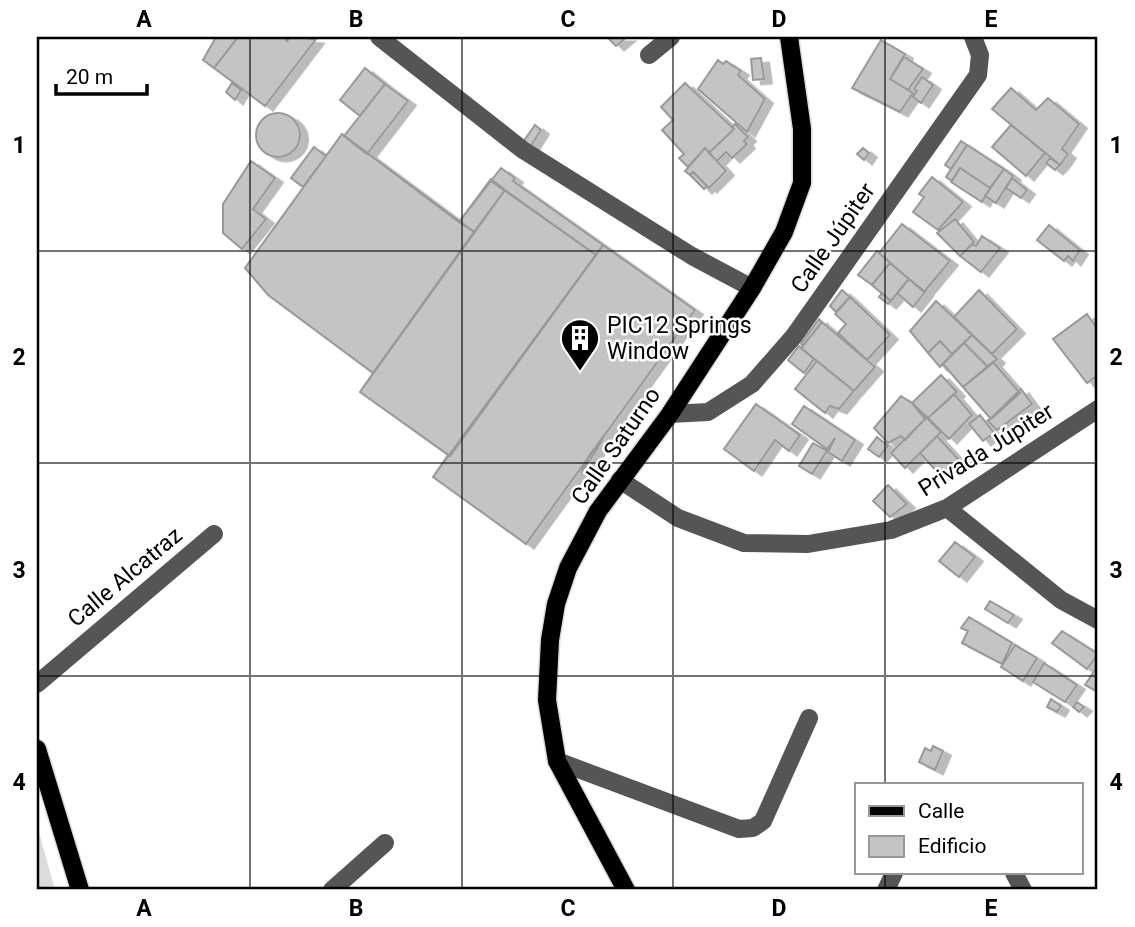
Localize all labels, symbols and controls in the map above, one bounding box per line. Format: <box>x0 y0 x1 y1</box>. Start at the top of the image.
text: A <box>136 6 152 33</box>
text: B <box>349 6 363 33</box>
text: C <box>560 6 576 33</box>
text: D <box>772 6 786 33</box>
text: E <box>985 6 998 33</box>
scale bar <box>56 52 147 96</box>
text: 20 m <box>66 65 113 89</box>
text: 1 <box>12 132 26 159</box>
text: 1 <box>1109 132 1123 159</box>
street label: Calle Júpiter <box>785 178 881 298</box>
place label: PIC12 Springs Window <box>607 312 752 365</box>
building icon: PIC12 Springs Window <box>559 317 601 372</box>
text: 2 <box>12 344 26 371</box>
text: 2 <box>1109 344 1123 371</box>
street label: Calle Saturno <box>566 382 666 510</box>
street label: Privada Júpiter <box>914 398 1059 502</box>
street label: Calle Alcatraz <box>63 521 187 633</box>
text: 3 <box>12 557 26 584</box>
text: 3 <box>1109 557 1123 584</box>
text: 4 <box>12 769 26 796</box>
text: 4 <box>1109 769 1123 796</box>
legend <box>855 783 1082 874</box>
text: Calle <box>918 799 964 823</box>
text: Edificio <box>918 834 986 858</box>
text: A <box>136 895 152 922</box>
text: B <box>349 895 363 922</box>
text: C <box>560 895 576 922</box>
text: D <box>772 895 786 922</box>
text: E <box>985 895 998 922</box>

